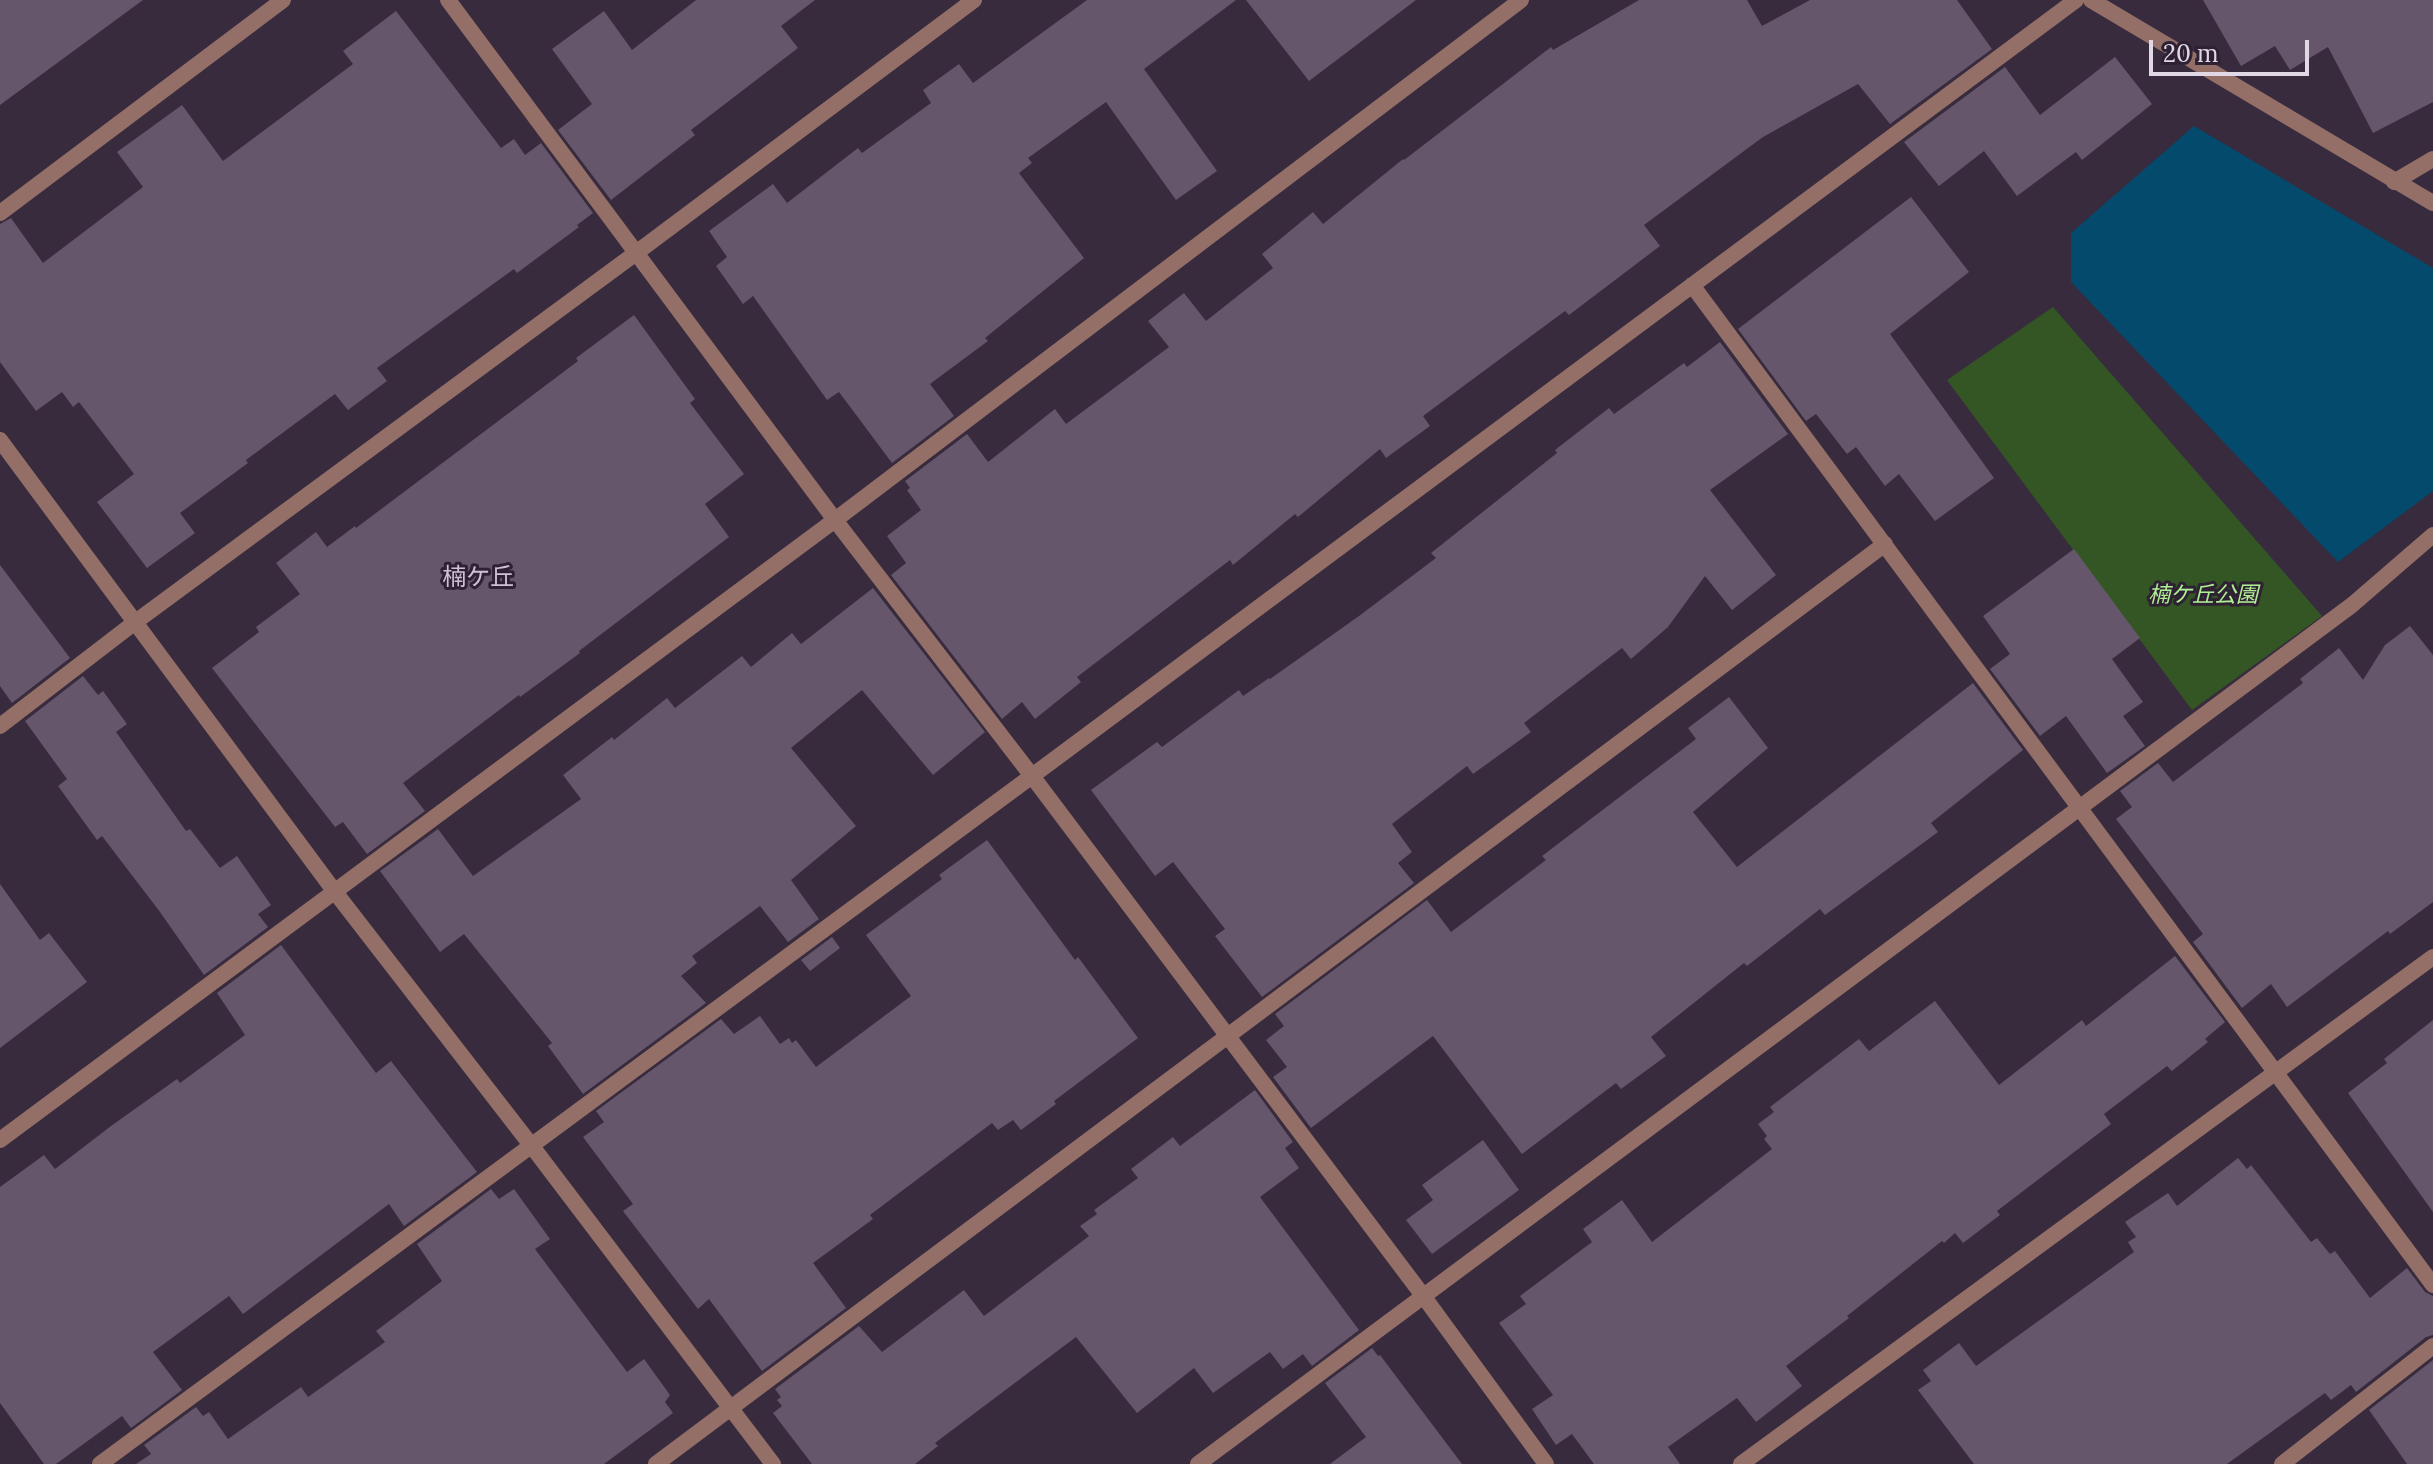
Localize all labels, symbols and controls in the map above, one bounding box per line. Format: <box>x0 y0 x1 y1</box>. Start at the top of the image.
scale bar <box>2153 24 2313 74</box>
text: 20 m <box>2163 38 2219 69</box>
district label: 楠ケ丘 <box>442 564 514 592</box>
park label: 楠ケ丘公園 <box>2148 583 2258 609</box>

